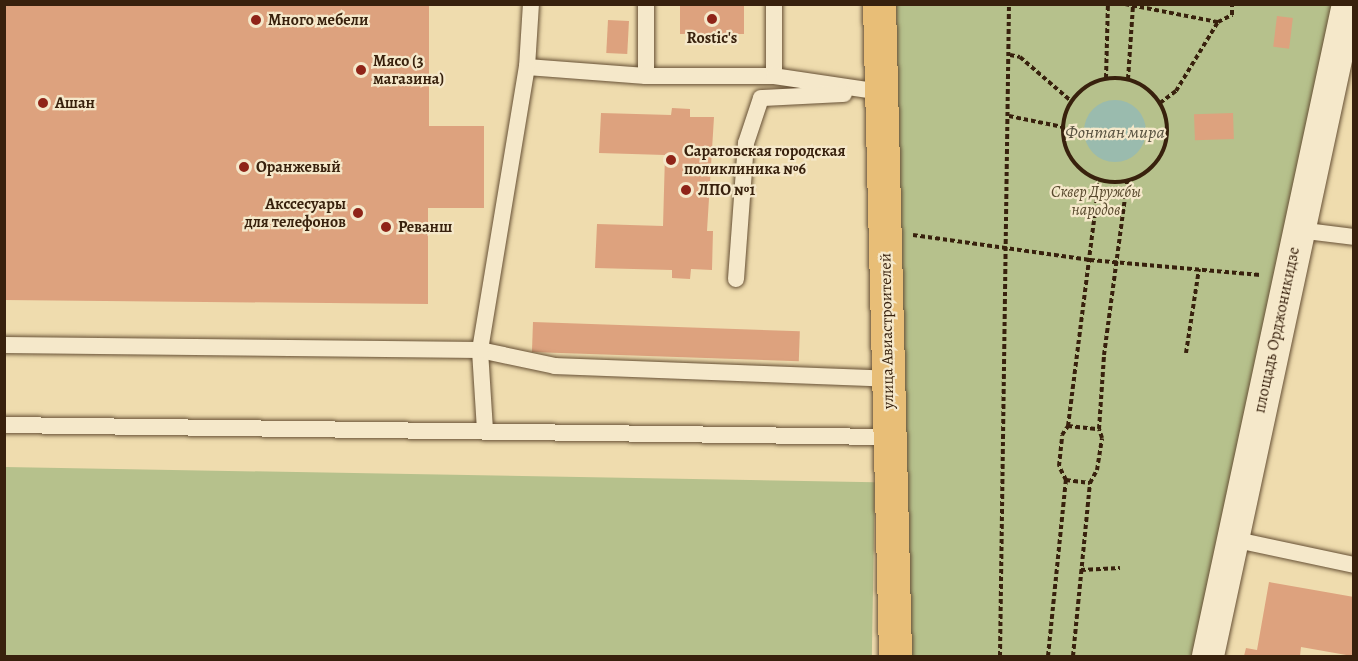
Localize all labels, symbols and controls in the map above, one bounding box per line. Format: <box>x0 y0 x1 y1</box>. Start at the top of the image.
place label: Много мебели <box>268 10 368 30</box>
marker: Rostic's <box>705 12 719 26</box>
marker: Много мебели <box>249 13 263 27</box>
place label: Rostic's <box>687 28 737 48</box>
place label: Мясо (3 магазина) <box>373 51 444 89</box>
marker: Мясо (3 магазина) <box>354 63 368 77</box>
place label: Ашан <box>55 93 95 113</box>
marker: Ашан <box>36 96 50 110</box>
water label: Фонтан мира <box>1065 121 1165 143</box>
place label: Саратовская городская поликлиника №6 <box>684 141 846 179</box>
marker: Саратовская городская поликлиника №6 <box>662 151 680 169</box>
place label: Оранжевый <box>256 157 341 177</box>
marker: Оранжевый <box>237 160 251 174</box>
place label: ЛПО №1 <box>698 180 755 200</box>
park label: Сквер Дружбы народов <box>1051 182 1141 220</box>
marker: ЛПО №1 <box>679 183 693 197</box>
place label: Акссесуары для телефонов <box>244 194 346 232</box>
marker: Акссесуары для телефонов <box>351 206 365 220</box>
place label: Реванш <box>398 217 452 237</box>
marker: Реванш <box>379 220 393 234</box>
street label: площадь Орджоникидзе <box>1250 245 1304 415</box>
street label: улица Авиастроителей <box>876 253 898 409</box>

